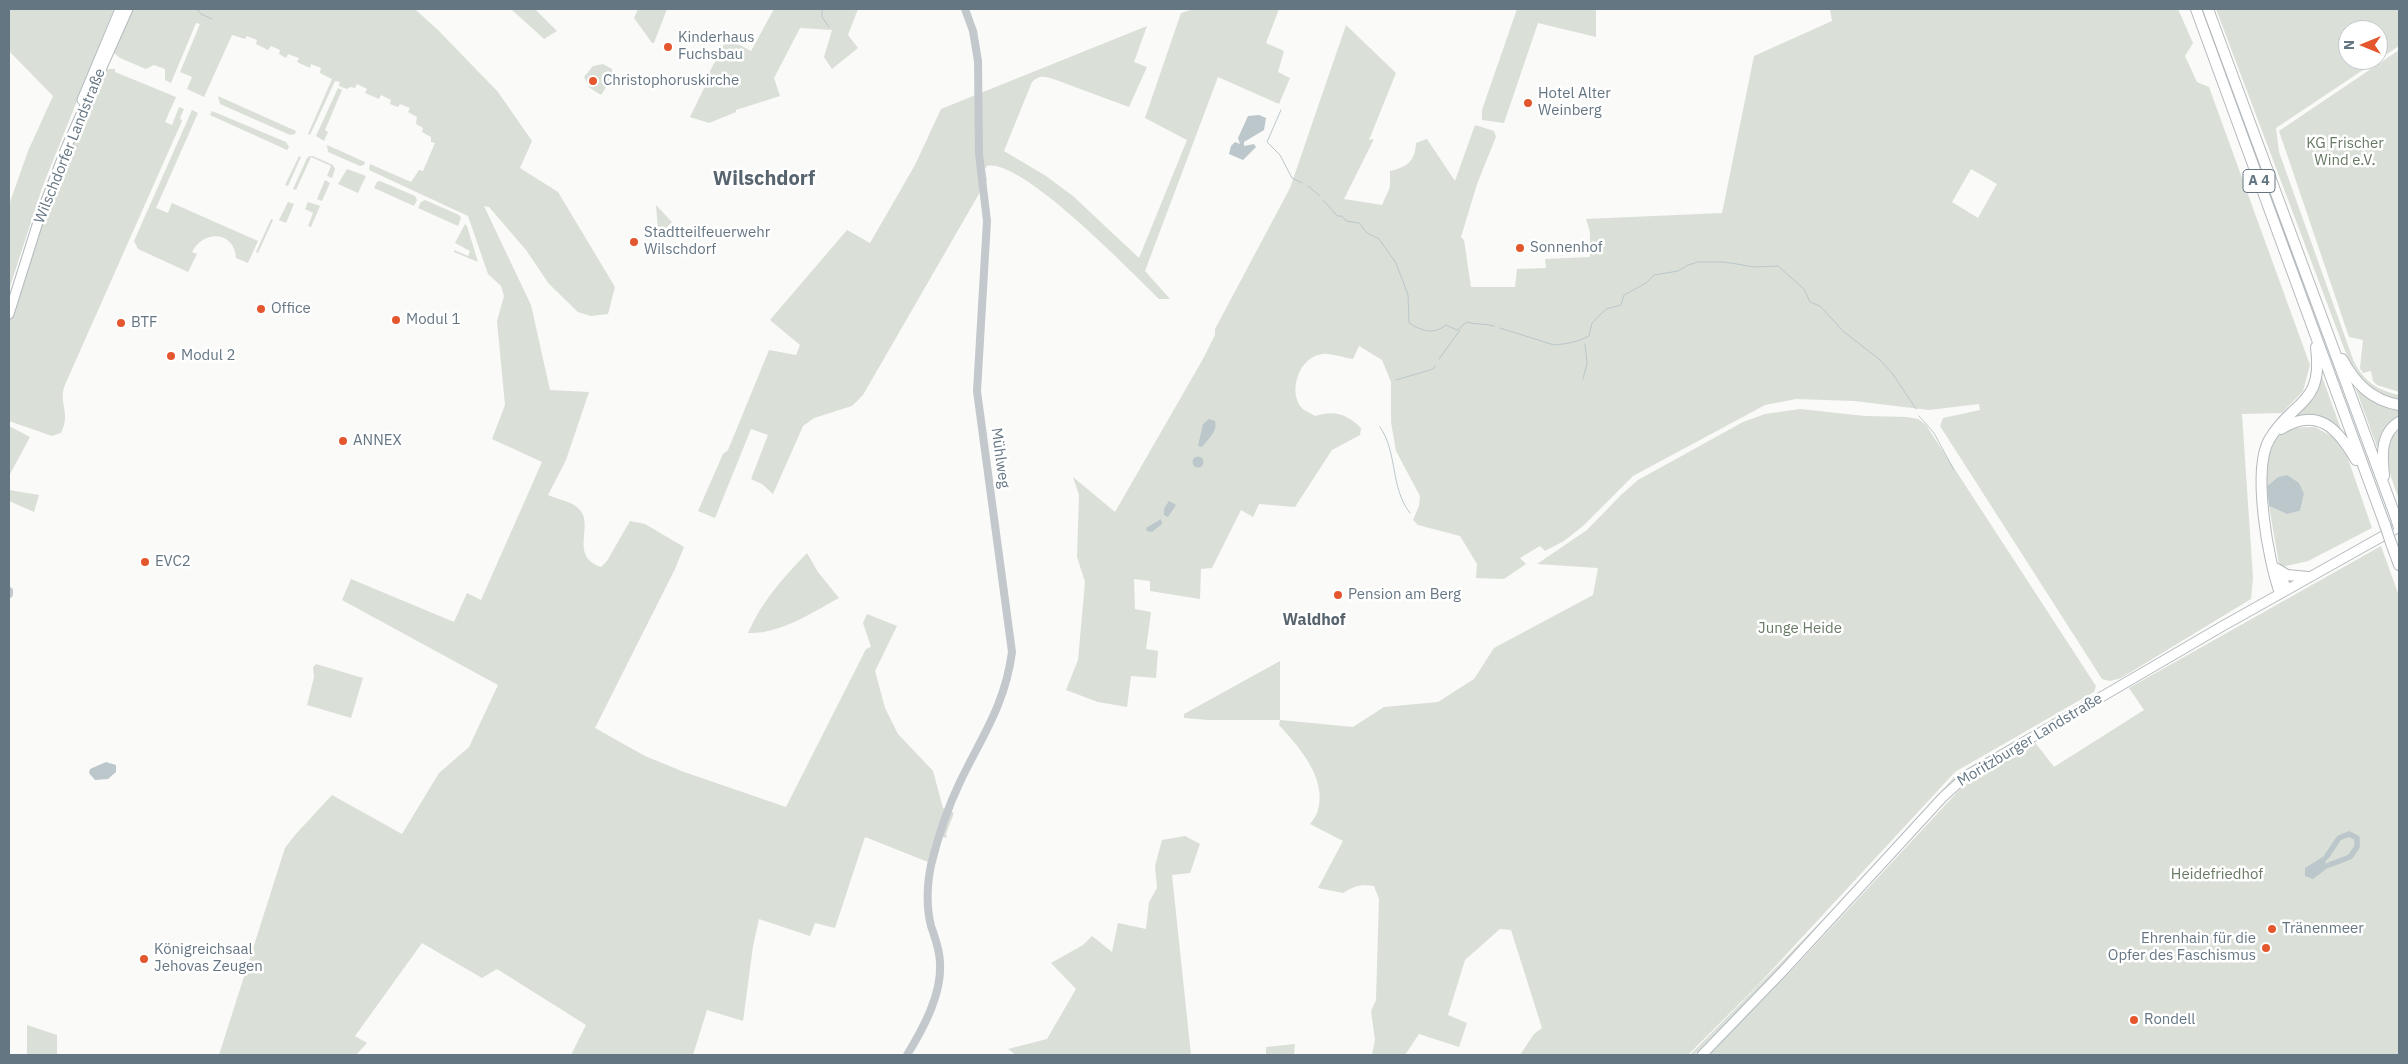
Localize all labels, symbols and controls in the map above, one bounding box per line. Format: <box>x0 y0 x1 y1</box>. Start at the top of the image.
north arrow <box>2338 20 2388 70</box>
place label: Kinderhaus Fuchsbau <box>678 29 755 64</box>
text: N <box>2340 40 2358 50</box>
marker: Kinderhaus Fuchsbau <box>662 41 674 53</box>
street label: Wilschdorfer Landstraße <box>31 66 109 226</box>
place label: Christophoruskirche <box>603 72 739 90</box>
marker: Christophoruskirche <box>587 75 599 87</box>
place label: Hotel Alter Weinberg <box>1538 85 1611 120</box>
marker: Hotel Alter Weinberg <box>1522 97 1534 109</box>
park label: KG Frischer Wind e.V. <box>2306 135 2384 170</box>
district label: Wilschdorf <box>713 167 815 191</box>
road number: A 4 <box>2243 170 2275 192</box>
place label: Stadtteilfeuerwehr Wilschdorf <box>644 224 770 259</box>
marker: Stadtteilfeuerwehr Wilschdorf <box>628 236 640 248</box>
place label: Sonnenhof <box>1530 239 1603 257</box>
marker: Sonnenhof <box>1514 242 1526 254</box>
place label: Office <box>271 300 311 318</box>
marker: Office <box>255 303 267 315</box>
place label: Modul 1 <box>406 311 460 329</box>
place label: BTF <box>131 314 157 332</box>
marker: Modul 1 <box>390 314 402 326</box>
marker: BTF <box>115 317 127 329</box>
place label: Modul 2 <box>181 347 235 365</box>
marker: Modul 2 <box>165 350 177 362</box>
street label: Mühlweg <box>987 427 1013 489</box>
place label: ANNEX <box>353 432 402 450</box>
marker: ANNEX <box>337 435 349 447</box>
place label: EVC2 <box>155 553 191 571</box>
marker: EVC2 <box>139 556 151 568</box>
place label: Pension am Berg <box>1348 586 1461 604</box>
marker: Pension am Berg <box>1332 589 1344 601</box>
district label: Waldhof <box>1282 610 1346 630</box>
park label: Junge Heide <box>1758 620 1842 638</box>
street label: Moritzburger Landstraße <box>1954 690 2106 790</box>
park label: Heidefriedhof <box>2171 866 2263 884</box>
place label: Tränenmeer <box>2282 920 2364 938</box>
marker: Tränenmeer <box>2266 923 2278 935</box>
place label: Ehrenhain für die Opfer des Faschismus <box>2108 930 2256 965</box>
place label: Königreichsaal Jehovas Zeugen <box>154 941 263 976</box>
marker: Ehrenhain für die Opfer des Faschismus <box>2260 942 2272 954</box>
marker: Königreichsaal Jehovas Zeugen <box>138 953 150 965</box>
place label: Rondell <box>2144 1011 2195 1029</box>
marker: Rondell <box>2128 1014 2140 1026</box>

